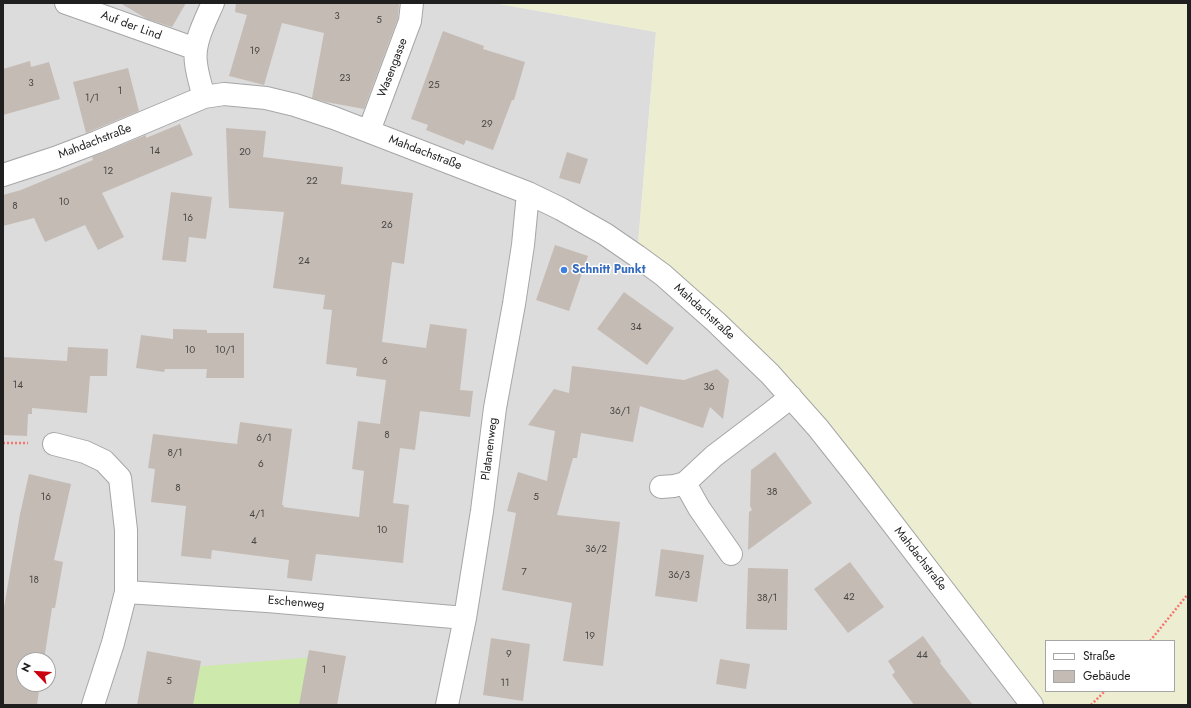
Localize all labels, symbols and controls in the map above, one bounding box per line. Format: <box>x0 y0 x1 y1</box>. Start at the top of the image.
street label: Auf der Lind <box>99 8 163 44</box>
house number: 3 <box>334 11 340 23</box>
house number: 5 <box>376 15 382 27</box>
street label: Wasengasse <box>375 36 411 100</box>
house number: 19 <box>250 46 260 58</box>
house number: 23 <box>339 73 351 85</box>
house number: 3 <box>28 78 34 90</box>
house number: 25 <box>428 80 440 92</box>
house number: 1 <box>118 86 122 98</box>
house number: 1/1 <box>85 93 99 105</box>
house number: 29 <box>481 119 493 131</box>
street label: Mahdachstraße <box>56 121 134 163</box>
street label: Mahdachstraße <box>386 132 464 174</box>
house number: 14 <box>150 146 160 158</box>
house number: 20 <box>239 147 251 159</box>
house number: 12 <box>103 166 113 178</box>
house number: 22 <box>306 176 318 188</box>
house number: 10 <box>59 197 69 209</box>
house number: 8 <box>12 201 18 213</box>
house number: 16 <box>183 213 193 225</box>
house number: 26 <box>381 220 393 232</box>
house number: 24 <box>298 256 310 268</box>
place label: Schnitt Punkt <box>572 263 645 277</box>
marker: Schnitt Punkt <box>559 265 569 275</box>
street label: Mahdachstraße <box>671 281 737 343</box>
house number: 34 <box>630 322 642 334</box>
house number: 10 <box>185 345 195 357</box>
house number: 10/1 <box>215 345 235 357</box>
house number: 6 <box>382 356 388 368</box>
house number: 14 <box>13 380 23 392</box>
house number: 36 <box>703 382 715 394</box>
house number: 36/1 <box>610 406 630 418</box>
street label: Platanenweg <box>479 417 501 481</box>
house number: 8 <box>384 430 390 442</box>
house number: 6/1 <box>256 433 272 445</box>
house number: 8/1 <box>168 448 182 460</box>
house number: 6 <box>258 459 264 471</box>
house number: 8 <box>175 483 181 495</box>
house number: 38 <box>767 487 777 499</box>
house number: 16 <box>41 492 51 504</box>
house number: 5 <box>533 492 539 504</box>
house number: 4/1 <box>249 509 265 521</box>
street label: Mahdachstraße <box>891 524 949 594</box>
house number: 10 <box>377 525 387 537</box>
house number: 4 <box>251 536 257 548</box>
house number: 36/2 <box>585 544 607 556</box>
house number: 7 <box>521 567 527 579</box>
house number: 36/3 <box>668 570 690 582</box>
house number: 18 <box>29 575 39 587</box>
house number: 42 <box>843 592 855 604</box>
street label: Eschenweg <box>267 593 325 613</box>
house number: 38/1 <box>757 593 777 605</box>
house number: 19 <box>585 631 595 643</box>
legend <box>1045 640 1175 692</box>
text: Straße <box>1083 647 1115 665</box>
house number: 9 <box>506 649 512 661</box>
house number: 44 <box>916 650 928 662</box>
north arrow <box>16 652 56 692</box>
text: N <box>17 660 35 675</box>
house number: 1 <box>322 665 326 677</box>
text: Gebäude <box>1083 667 1130 685</box>
house number: 5 <box>166 676 172 688</box>
house number: 11 <box>501 678 509 690</box>

